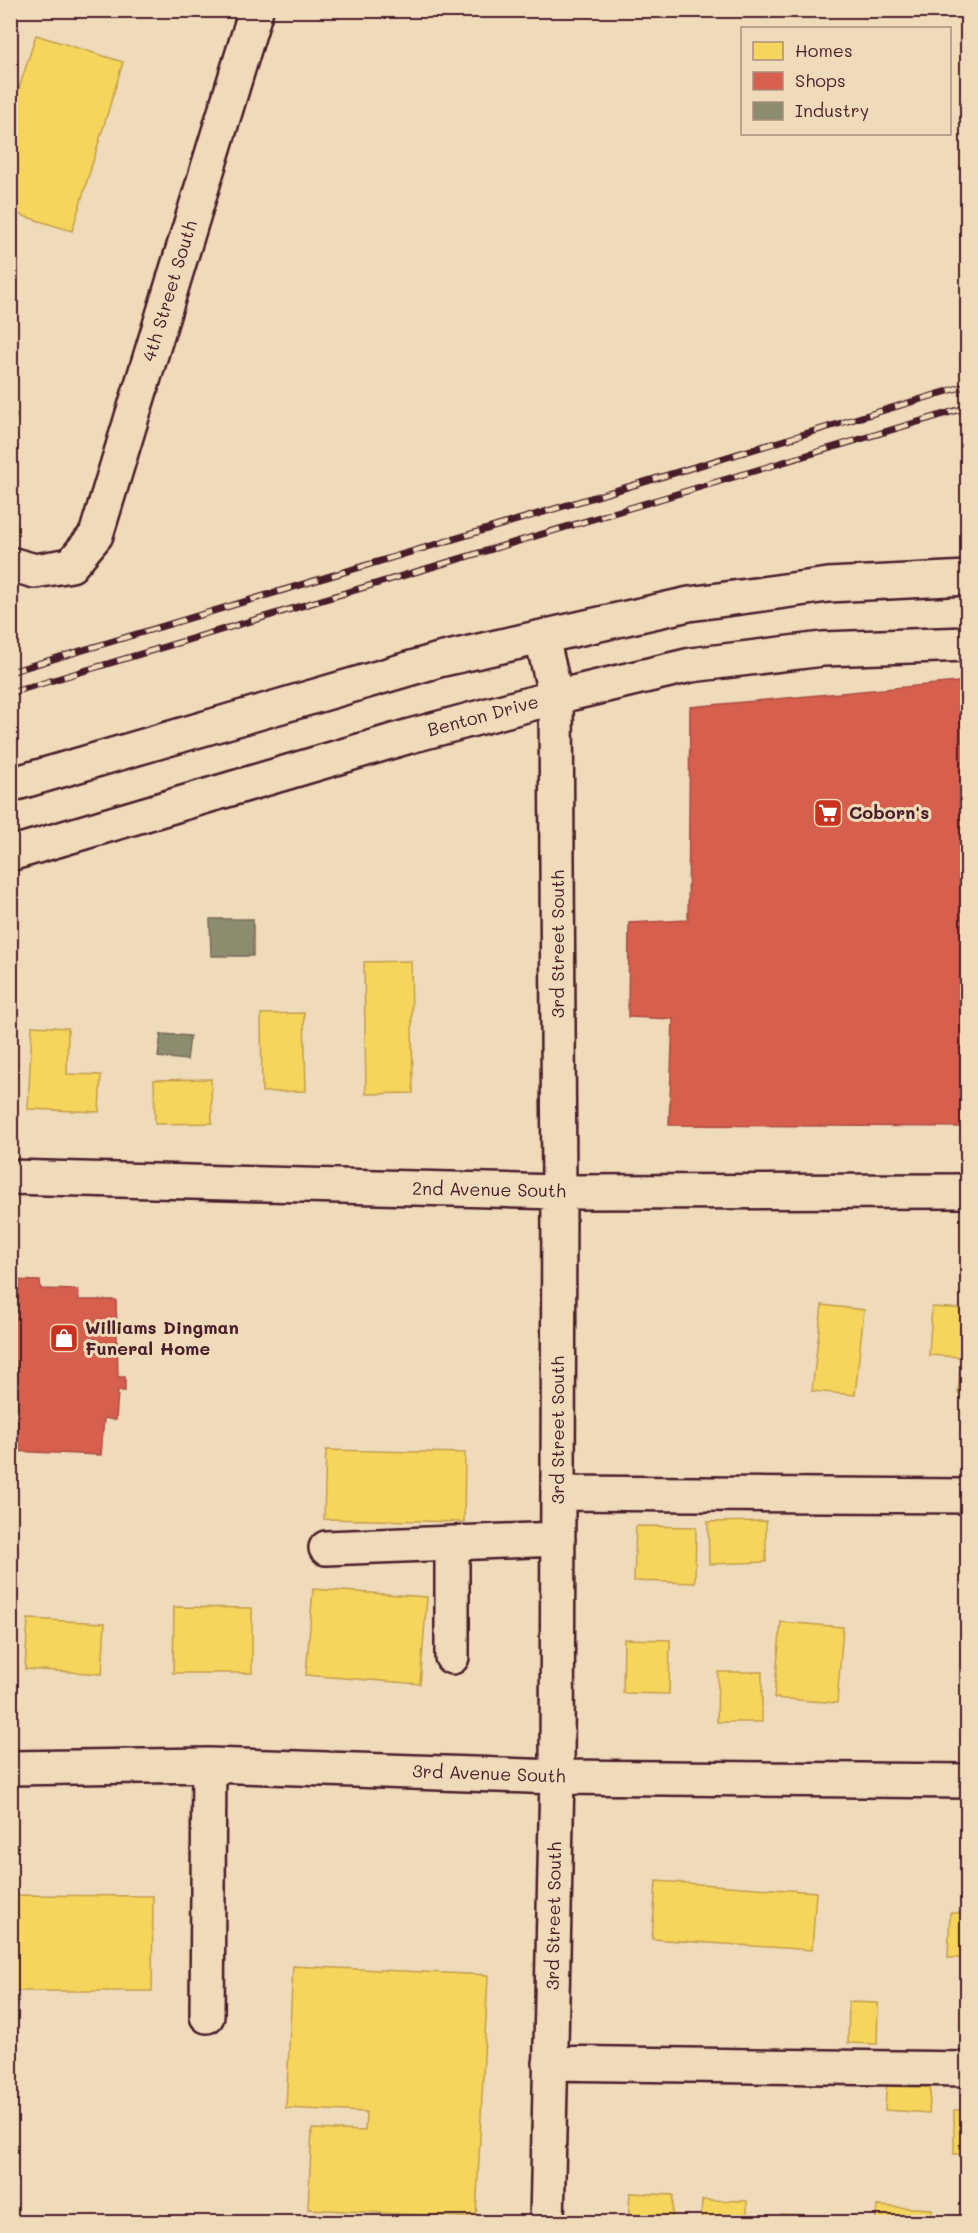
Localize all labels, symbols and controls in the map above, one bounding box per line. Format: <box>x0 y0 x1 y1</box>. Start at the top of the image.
legend <box>741 27 951 135</box>
text: Homes <box>795 38 853 62</box>
text: Shops <box>795 68 846 92</box>
text: Industry <box>795 98 869 122</box>
street label: 4th Street South <box>136 217 202 364</box>
street label: Benton Drive <box>424 689 541 741</box>
supermarket icon: Coborn's <box>812 797 844 829</box>
place label: Coborn's <box>849 800 929 824</box>
street label: 3rd Street South <box>545 870 569 1018</box>
street label: 2nd Avenue South <box>412 1176 566 1202</box>
place label: Williams Dingman Funeral Home <box>85 1315 239 1360</box>
shop icon: Williams Dingman Funeral Home <box>48 1322 80 1354</box>
street label: 3rd Street South <box>545 1356 569 1504</box>
street label: 3rd Avenue South <box>412 1758 566 1788</box>
street label: 3rd Street South <box>540 1842 566 1990</box>

